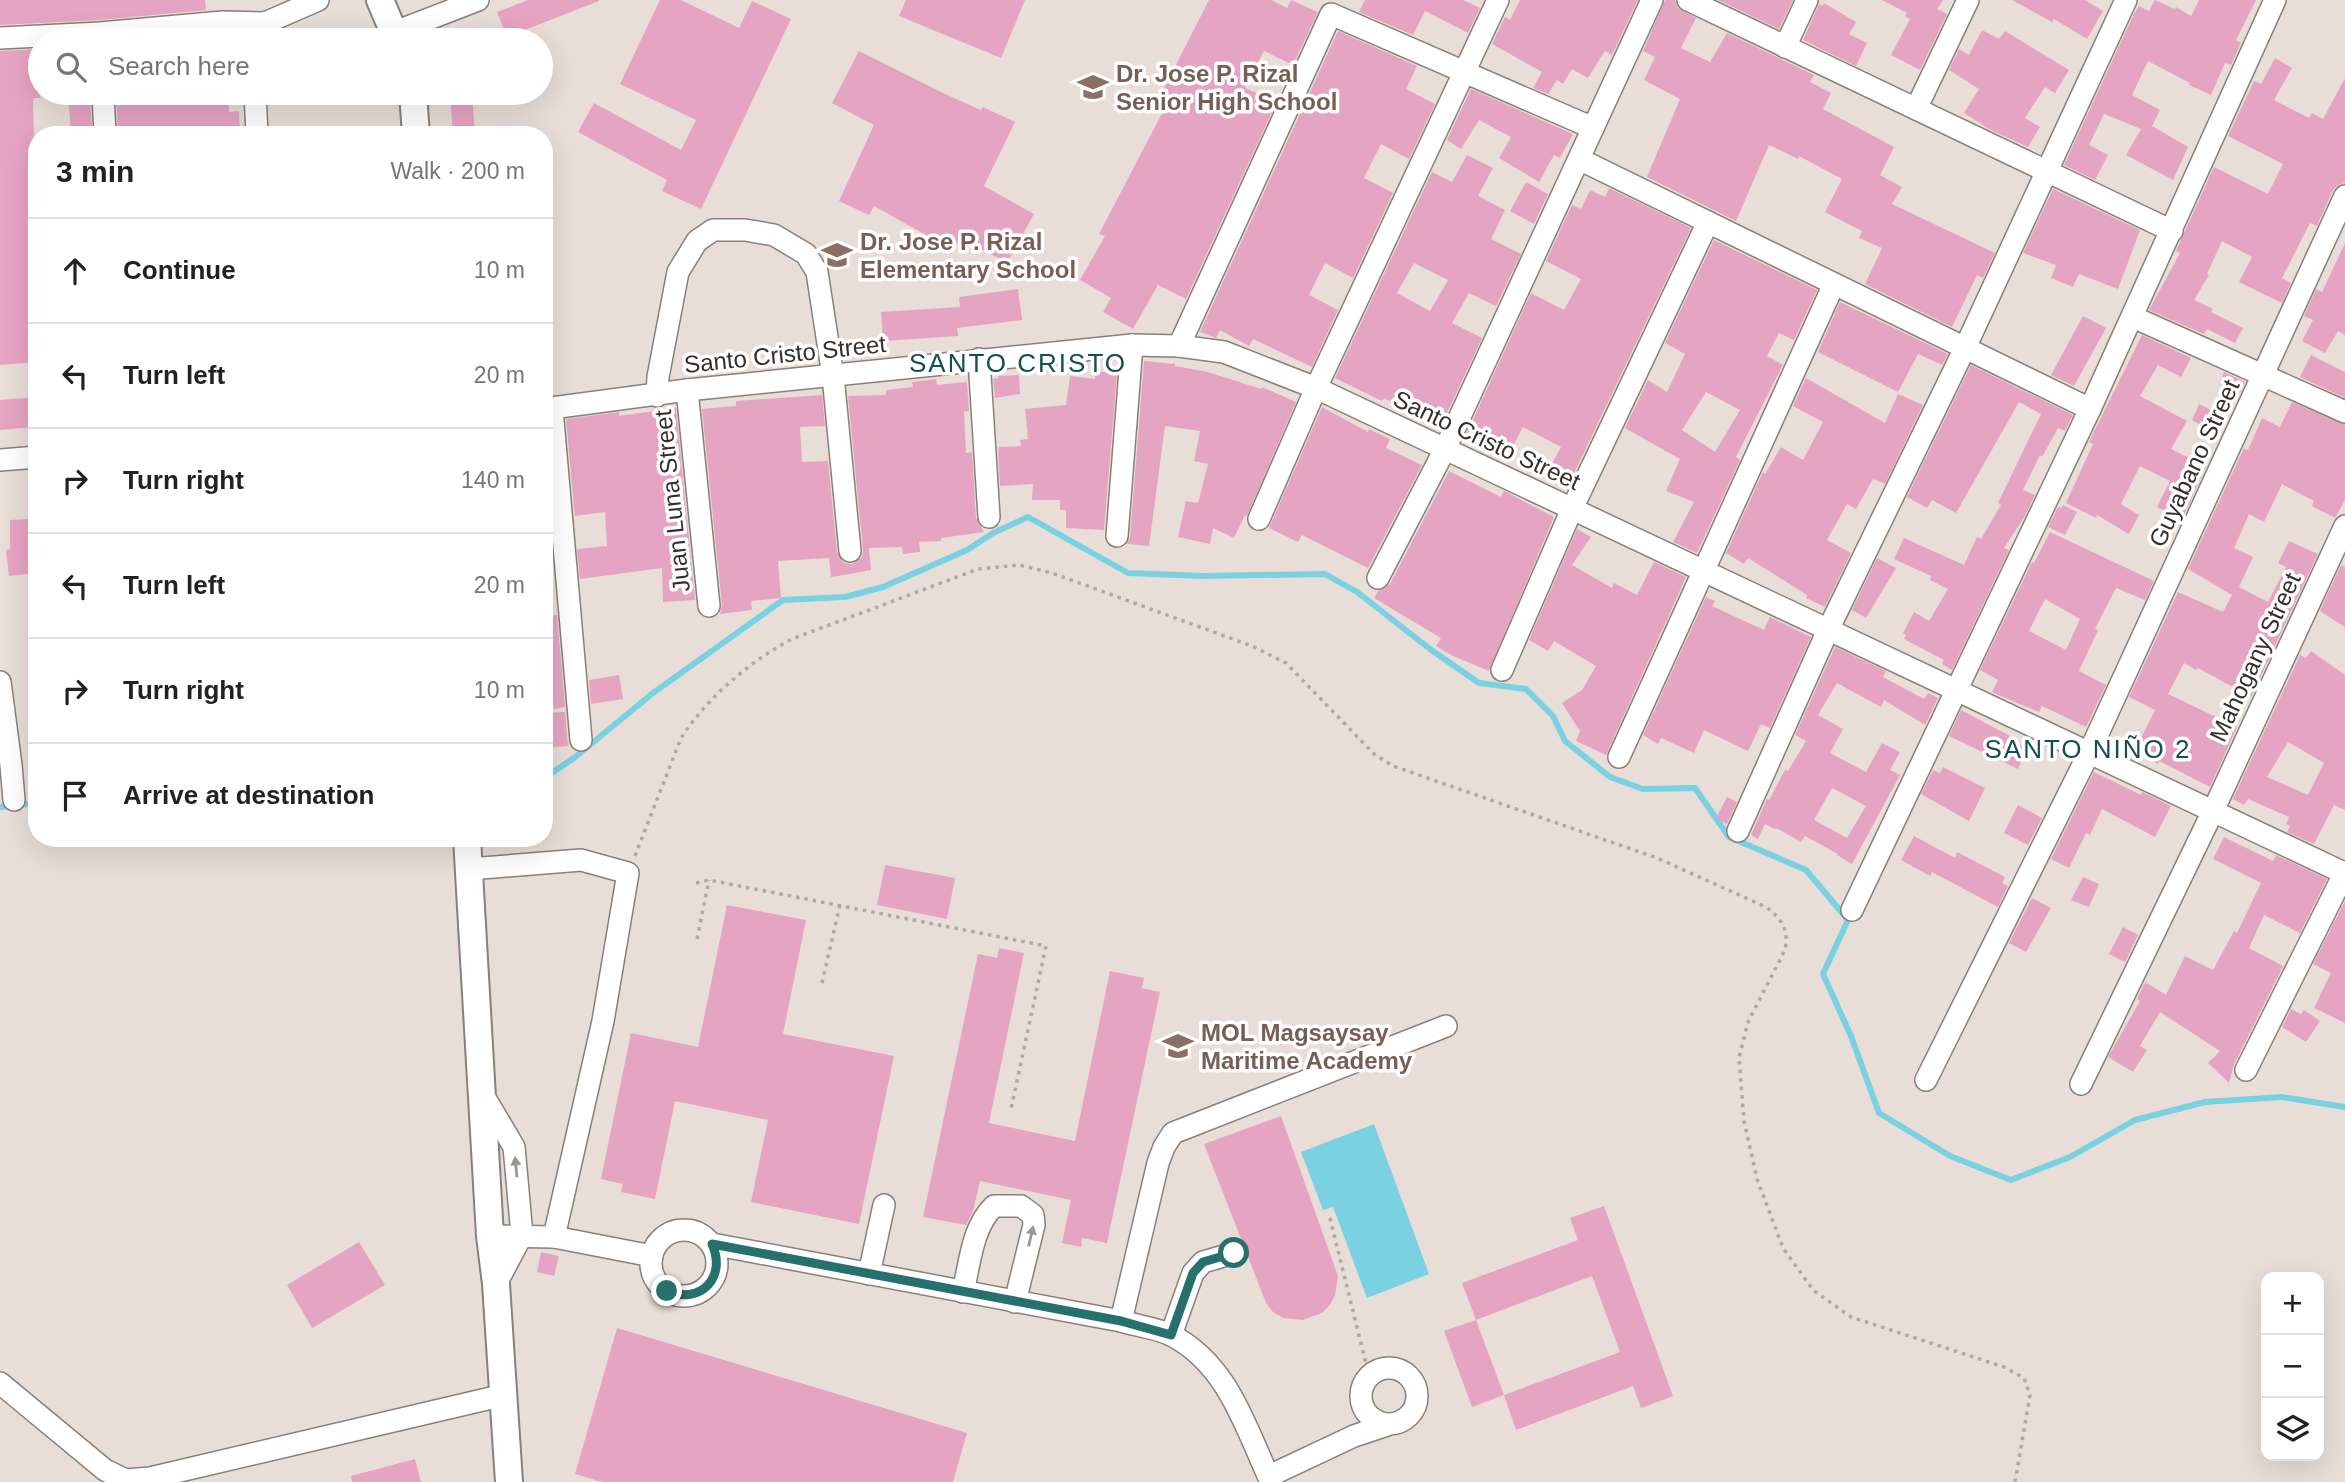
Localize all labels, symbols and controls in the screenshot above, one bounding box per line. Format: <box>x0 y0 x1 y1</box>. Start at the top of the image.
search box <box>28 28 553 105</box>
icon: search <box>52 48 90 86</box>
text: Search here <box>108 51 250 81</box>
place label: Dr. Jose P. Rizal Senior High School <box>1116 60 1337 115</box>
school or university icon: Dr. Jose P. Rizal Senior High School <box>1076 70 1110 104</box>
text: 3 min <box>56 155 134 188</box>
text: Walk · 200 m <box>390 158 525 184</box>
place label: Dr. Jose P. Rizal Elementary School <box>860 228 1076 283</box>
school or university icon: Dr. Jose P. Rizal Elementary School <box>820 238 854 272</box>
icon: ahead <box>56 252 94 290</box>
text: Continue <box>123 255 236 285</box>
text: 10 m <box>474 257 525 283</box>
street label: Santo Cristo Street <box>683 330 888 378</box>
district label: SANTO CRISTO <box>909 348 1127 378</box>
icon: left <box>56 357 94 395</box>
text: Turn left <box>123 360 225 390</box>
text: 20 m <box>474 362 525 388</box>
street label: Guyabano Street <box>2143 375 2245 551</box>
street label: Santo Cristo Street <box>1389 385 1585 495</box>
street label: Juan Luna Street <box>649 408 695 593</box>
icon: right <box>56 462 94 500</box>
text: Turn right <box>123 465 244 495</box>
text: 140 m <box>461 467 525 493</box>
icon: left <box>56 567 94 605</box>
street label: Mahogany Street <box>2204 568 2306 746</box>
text: Turn left <box>123 570 225 600</box>
text: 20 m <box>474 572 525 598</box>
icon: right <box>56 672 94 710</box>
text: Turn right <box>123 675 244 705</box>
text: 10 m <box>474 677 525 703</box>
district label: SANTO NIÑO 2 <box>1984 734 2192 764</box>
icon: arrive <box>56 777 94 815</box>
text: Arrive at destination <box>123 780 374 810</box>
place label: MOL Magsaysay Maritime Academy <box>1201 1019 1413 1074</box>
school or university icon: MOL Magsaysay Maritime Academy <box>1161 1029 1195 1063</box>
one-way arrow <box>510 1156 521 1178</box>
one-way arrow <box>1026 1225 1037 1247</box>
route start <box>1218 1237 1249 1268</box>
map controls <box>2261 1272 2324 1461</box>
button: + <box>2261 1272 2324 1335</box>
route end <box>651 1275 682 1306</box>
button: − <box>2261 1335 2324 1398</box>
button: layers <box>2261 1398 2324 1461</box>

